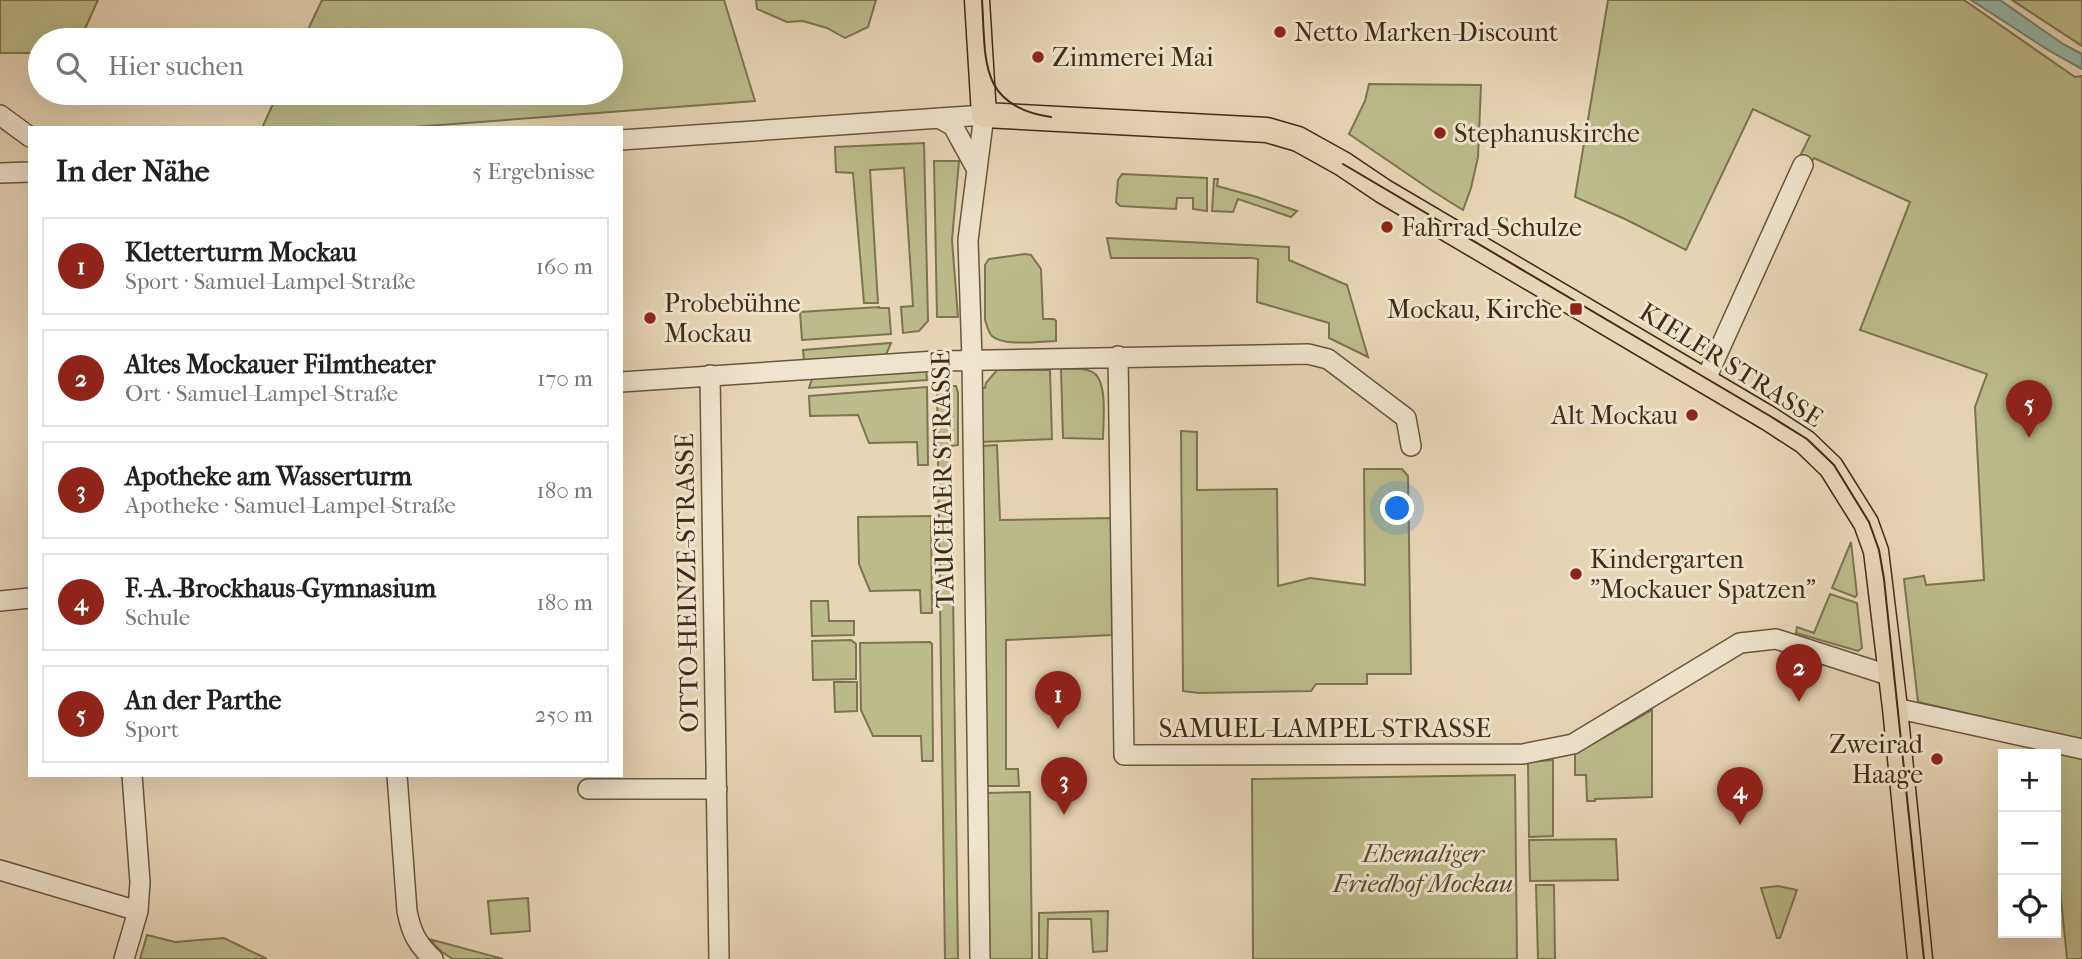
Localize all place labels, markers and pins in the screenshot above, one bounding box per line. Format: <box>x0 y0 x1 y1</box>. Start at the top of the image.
place label: Netto Marken-Discount <box>1294 17 1559 48</box>
marker: Netto Marken-Discount <box>1272 24 1288 40</box>
place label: Zimmerei Mai <box>1052 42 1214 73</box>
marker: Zimmerei Mai <box>1030 49 1046 65</box>
place label: Stephanuskirche <box>1454 118 1640 149</box>
marker: Stephanuskirche <box>1432 125 1448 141</box>
place label: Fahrrad-Schulze <box>1401 212 1582 243</box>
marker: Fahrrad-Schulze <box>1379 219 1395 235</box>
place label: Probebühne Mockau <box>664 288 801 349</box>
place label: Mockau, Kirche <box>1387 294 1562 325</box>
marker: Mockau, Kirche <box>1568 301 1584 317</box>
marker: Probebühne Mockau <box>642 310 658 326</box>
pin: 5 <box>2006 380 2052 438</box>
place label: Alt Mockau <box>1550 400 1678 431</box>
marker: Alt Mockau <box>1684 407 1700 423</box>
place label: Kindergarten "Mockauer Spatzen" <box>1590 544 1816 605</box>
marker: Kindergarten "Mockauer Spatzen" <box>1568 566 1584 582</box>
pin: 2 <box>1776 644 1822 702</box>
pin: 1 <box>1035 671 1081 729</box>
place label: Zweirad Haage <box>1829 729 1924 790</box>
marker: Zweirad Haage <box>1929 751 1945 767</box>
pin: 3 <box>1041 757 1087 815</box>
pin: 4 <box>1717 767 1763 825</box>

